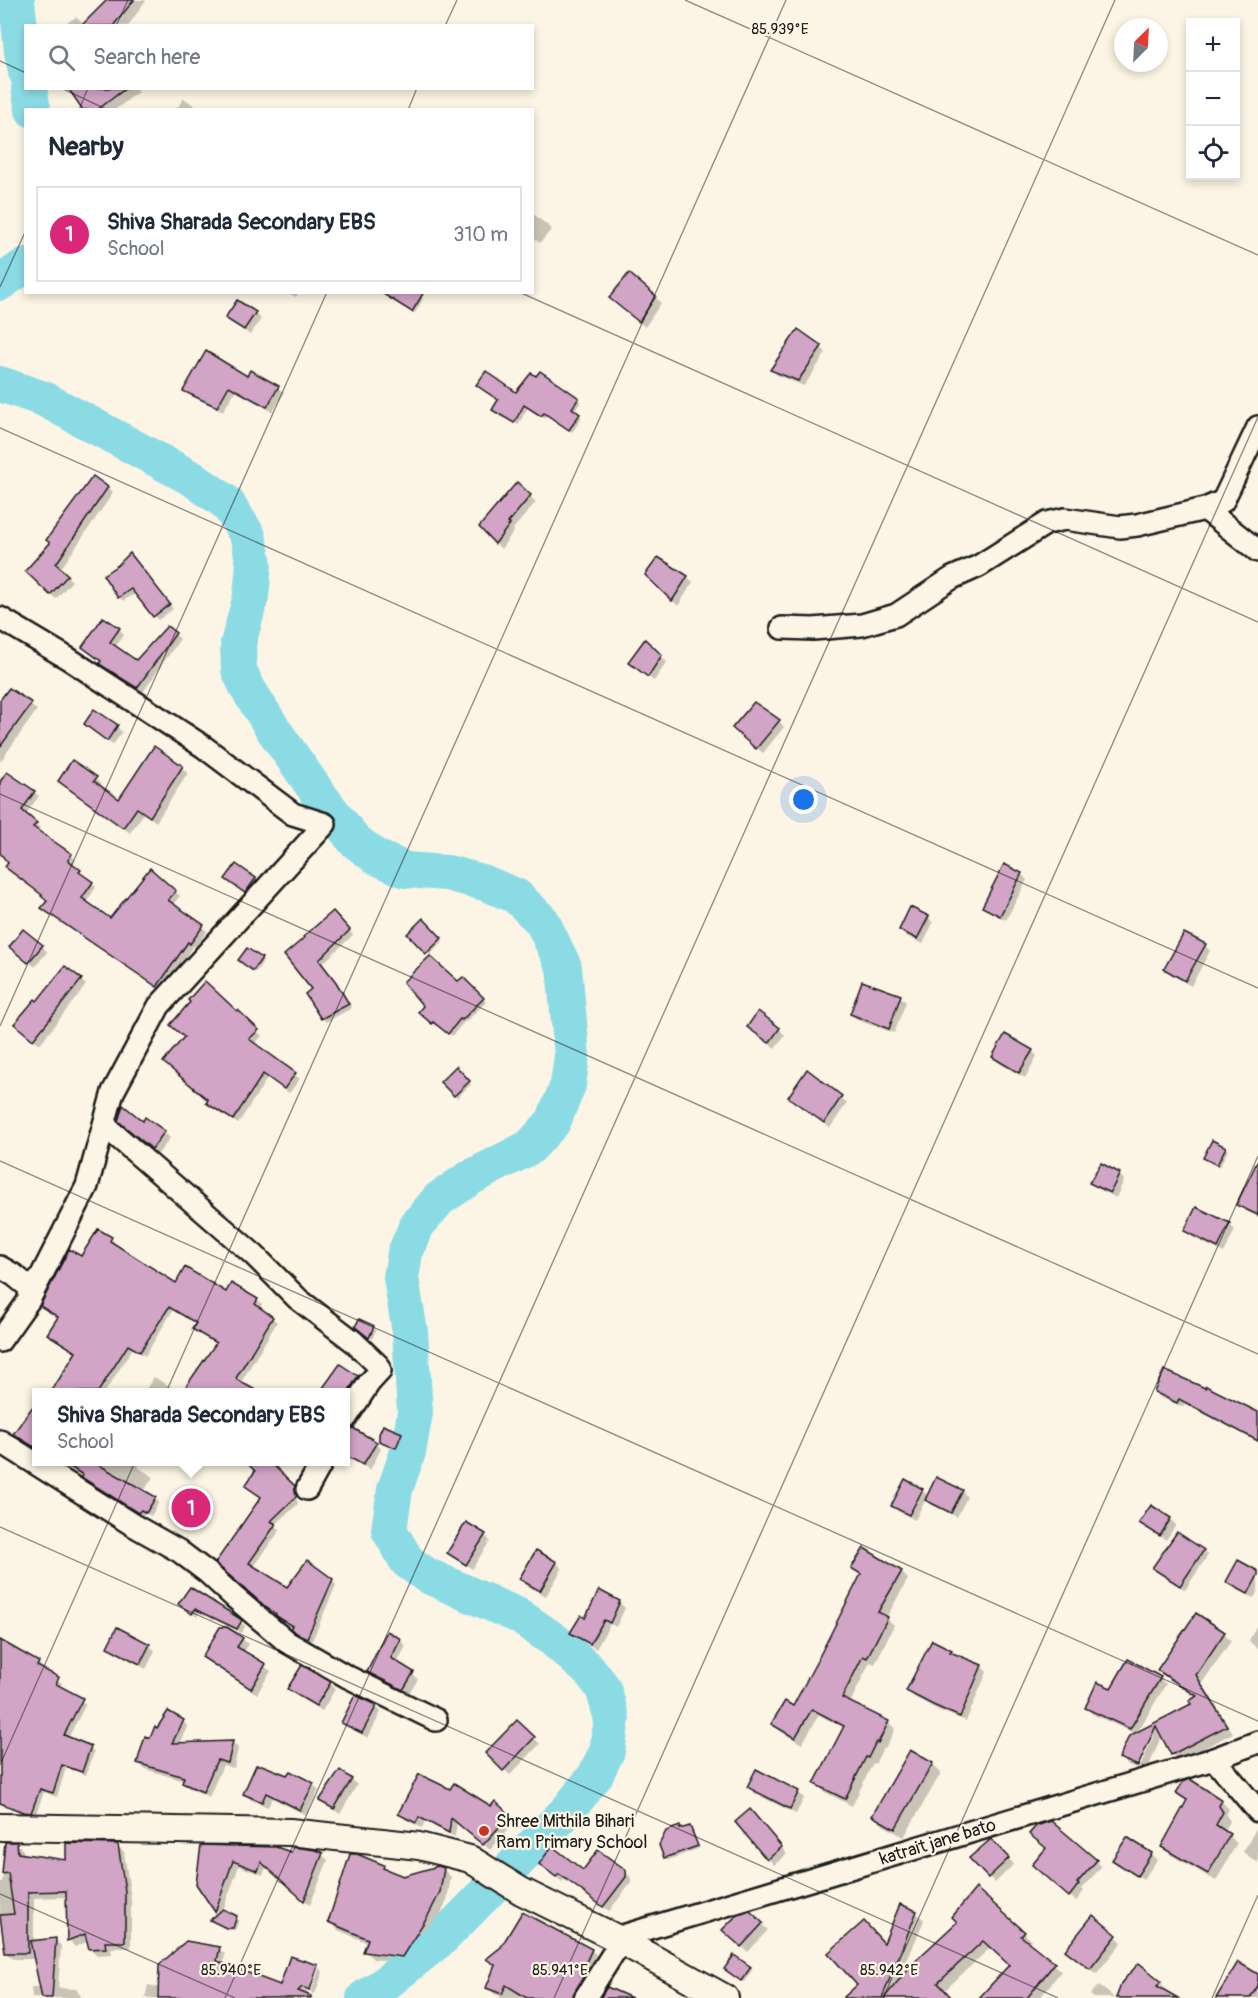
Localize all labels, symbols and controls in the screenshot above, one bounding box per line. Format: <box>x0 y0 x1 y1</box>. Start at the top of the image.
north arrow <box>1114 18 1168 72</box>
map controls <box>1186 18 1240 180</box>
button: + <box>1186 18 1240 72</box>
text: 85.939°E <box>751 20 809 39</box>
search box <box>24 24 534 90</box>
icon: search <box>45 41 78 74</box>
text: Search here <box>93 43 200 71</box>
button: − <box>1186 72 1240 126</box>
button: locate <box>1186 126 1240 180</box>
text: Nearby <box>48 131 124 163</box>
text: Shiva Sharada Secondary EBS <box>107 208 376 236</box>
text: 1 <box>66 222 73 247</box>
text: 310 m <box>453 222 508 247</box>
text: School <box>107 236 164 261</box>
your location <box>789 785 818 814</box>
popup <box>32 1388 350 1466</box>
text: Shiva Sharada Secondary EBS <box>57 1401 325 1429</box>
text: School <box>57 1429 114 1454</box>
pin: 1 <box>172 1486 210 1530</box>
place label: Shree Mithila Bihari Ram Primary School <box>496 1810 648 1854</box>
street label: katrait jane bato <box>877 1813 999 1871</box>
marker: Shree Mithila Bihari Ram Primary School <box>477 1824 491 1838</box>
text: 85.940°E <box>201 1961 261 1980</box>
text: 85.941°E <box>532 1961 588 1980</box>
text: 85.942°E <box>860 1961 918 1980</box>

